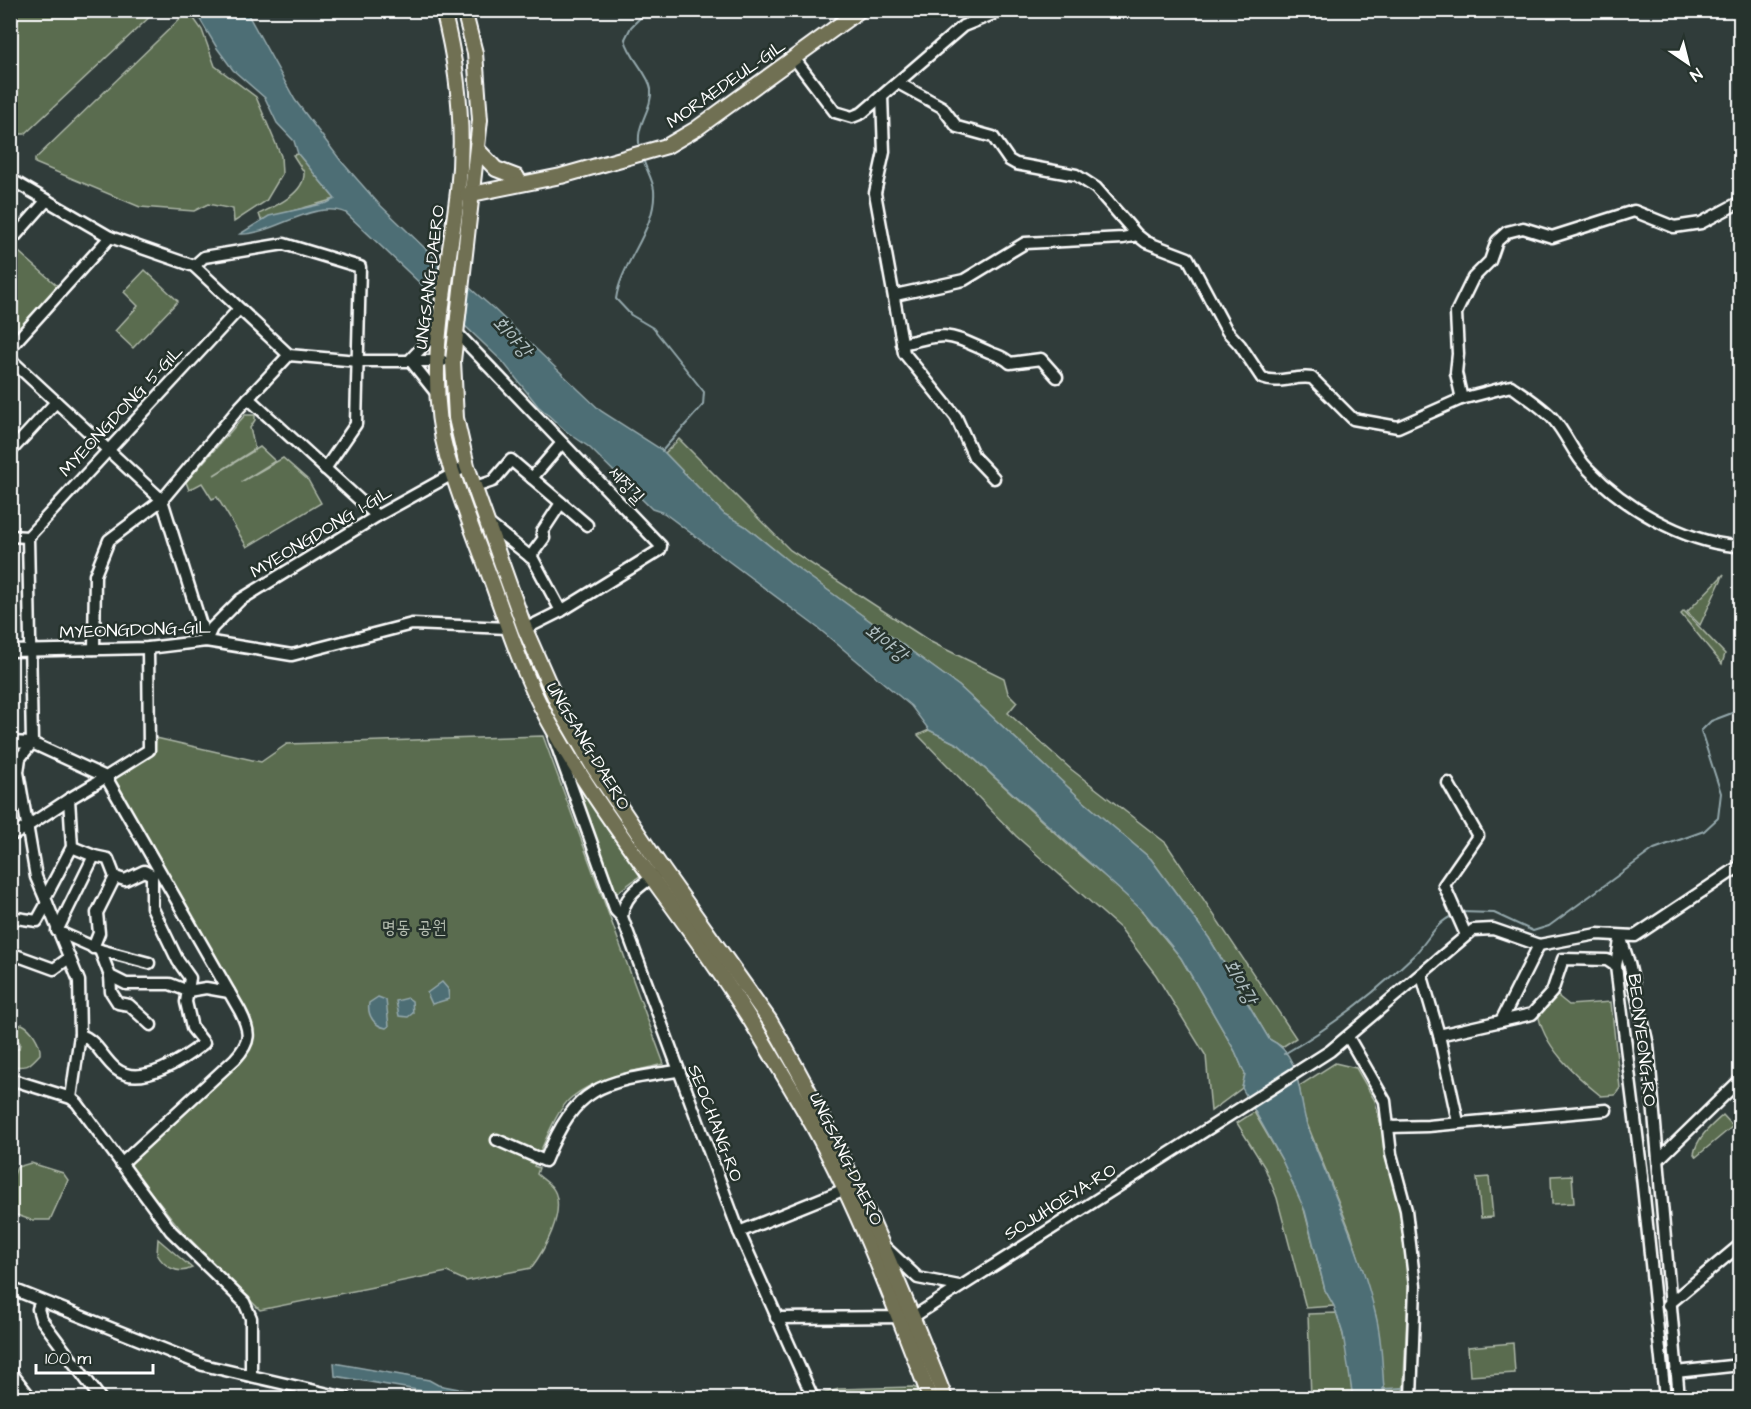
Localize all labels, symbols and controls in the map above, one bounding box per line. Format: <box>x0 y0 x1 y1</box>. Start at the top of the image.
street label: MORAEDEUL-GIL <box>661 33 791 134</box>
north arrow <box>1658 33 1718 93</box>
text: N <box>1686 63 1706 86</box>
street label: UNGSANG-DAERO <box>409 203 451 351</box>
water label: 회야강 <box>485 310 541 366</box>
street label: MYEONGDONG 5-GIL <box>53 339 189 482</box>
street label: 세정길 <box>602 461 650 510</box>
street label: MYEONGDONG 1-GIL <box>245 480 397 584</box>
street label: MYEONGDONG-GIL <box>59 615 212 645</box>
water label: 회야강 <box>858 617 916 671</box>
street label: UNGSANG-DAERO <box>540 677 636 815</box>
park label: 명동 공원 <box>381 915 447 940</box>
water label: 회야강 <box>1216 954 1265 1012</box>
street label: BEONYEONG-RO <box>1621 972 1663 1108</box>
street label: SEOCHANG-RO <box>681 1061 749 1185</box>
street label: UNGSANG-DAERO <box>803 1088 889 1230</box>
street label: SOJUHOEYA-RO <box>999 1157 1121 1247</box>
scale bar <box>36 1337 153 1375</box>
text: 100 m <box>45 1346 91 1371</box>

